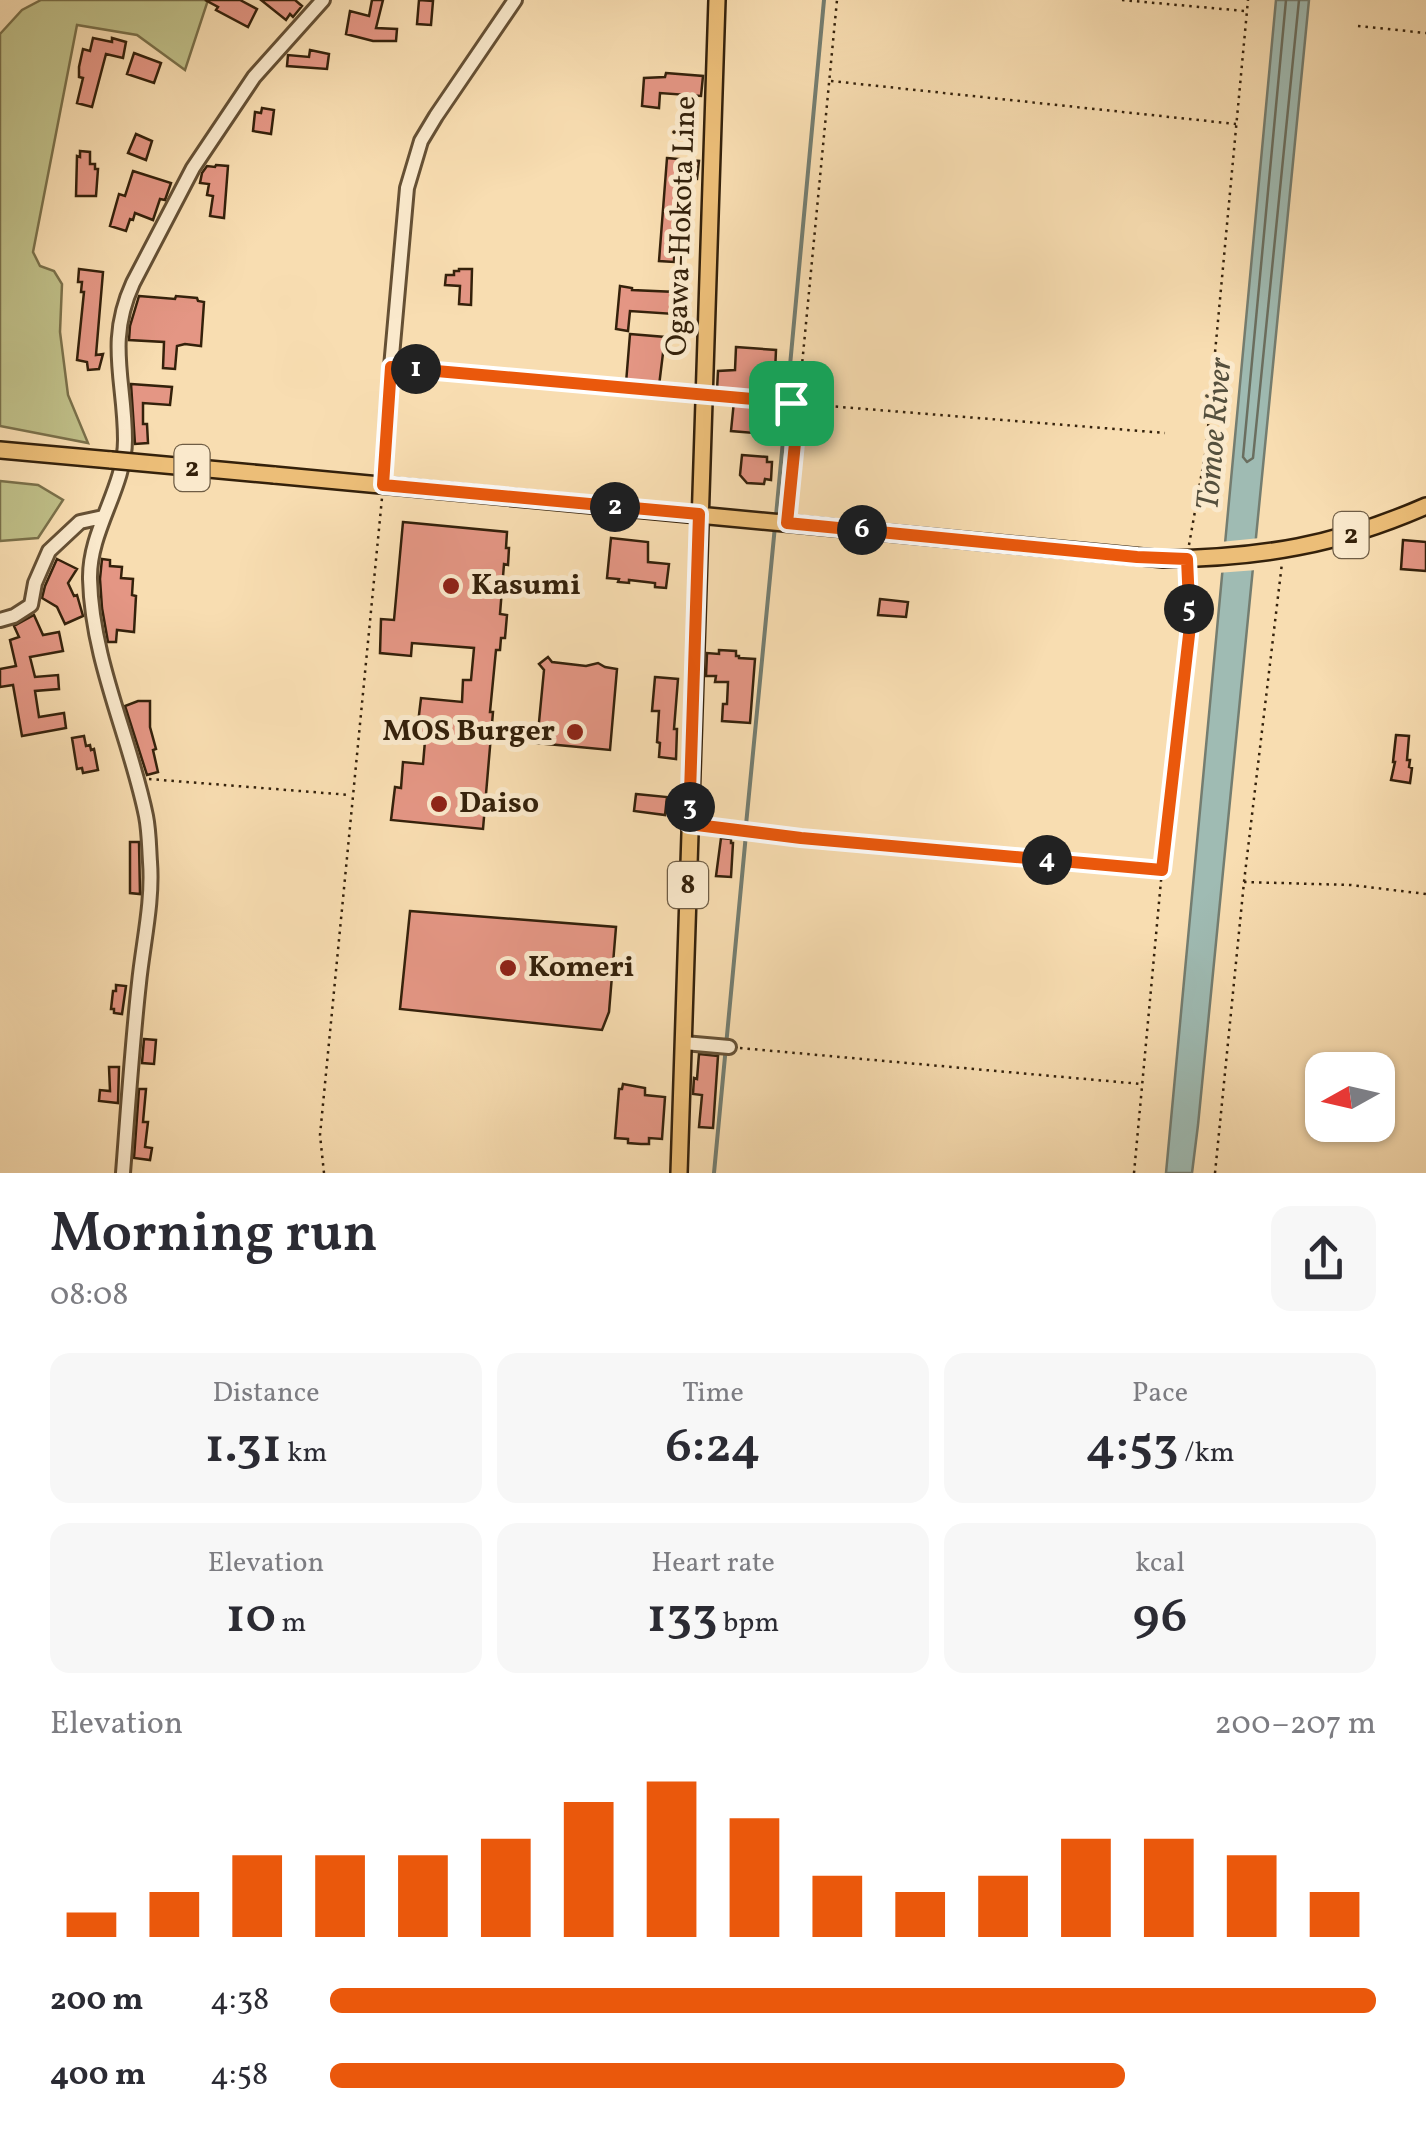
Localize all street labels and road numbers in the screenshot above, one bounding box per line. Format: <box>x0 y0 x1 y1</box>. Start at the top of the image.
street label: Ogawa-Hokota Line <box>656 95 708 357</box>
road number: 2 <box>174 445 210 491</box>
road number: 2 <box>1334 512 1368 558</box>
road number: 8 <box>668 862 708 908</box>

